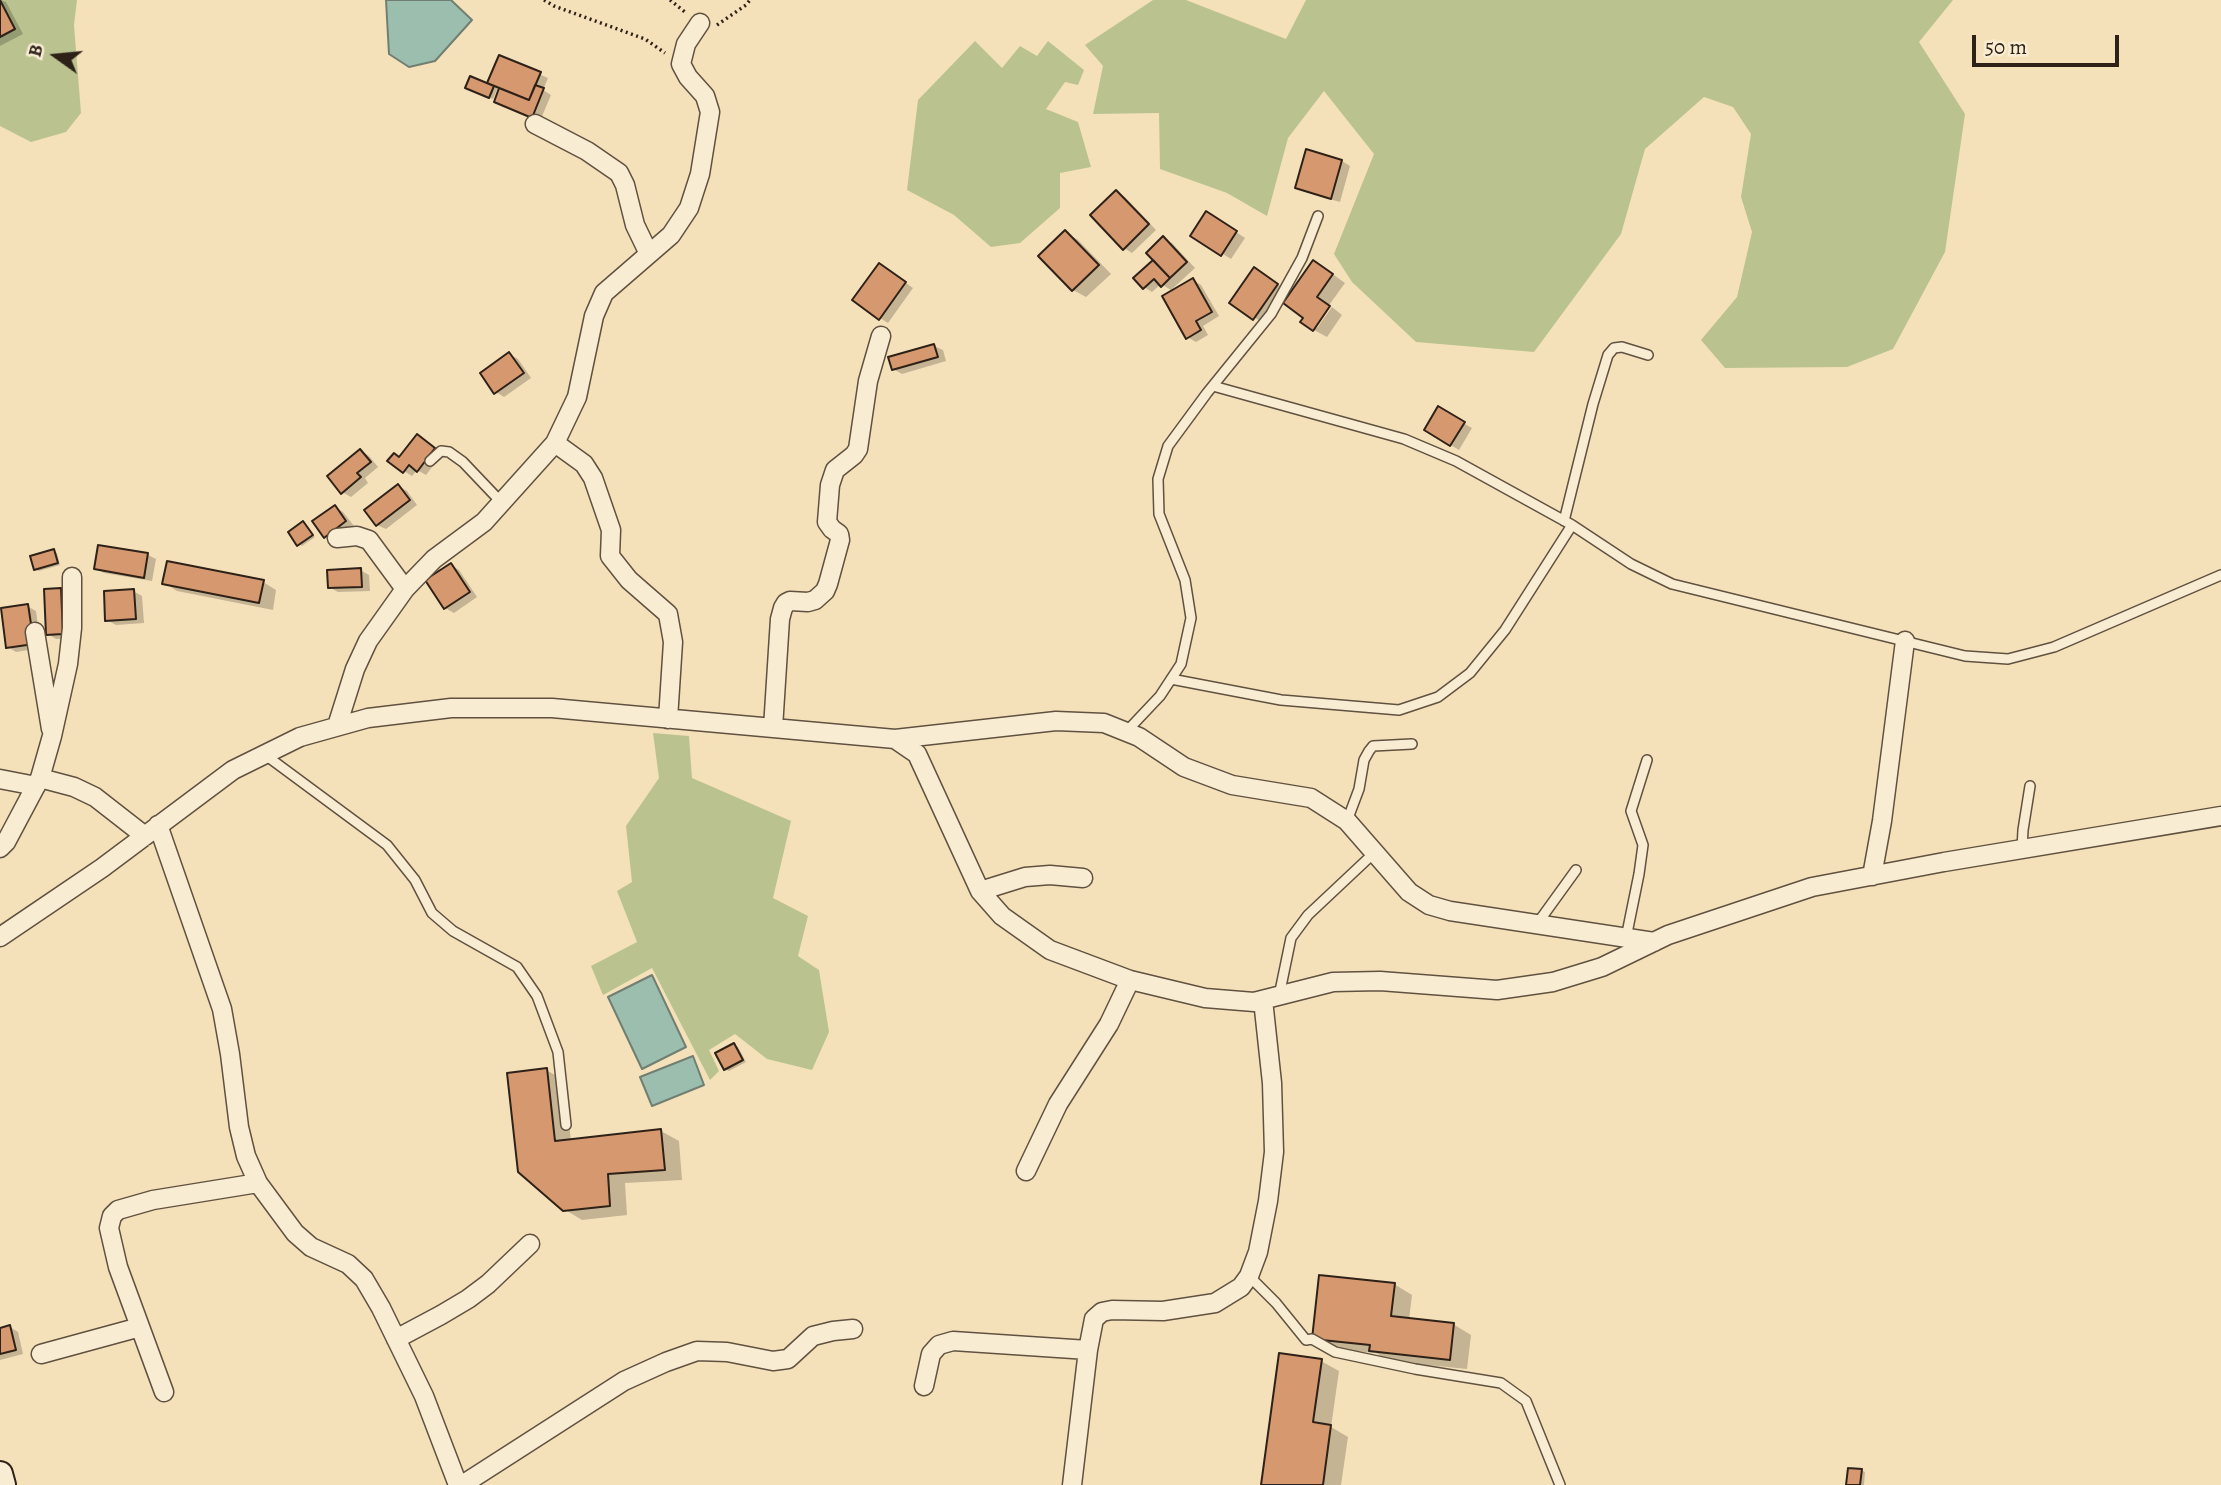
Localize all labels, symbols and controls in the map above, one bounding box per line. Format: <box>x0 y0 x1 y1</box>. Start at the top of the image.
north arrow <box>21 21 91 91</box>
scale bar <box>1976 21 2123 65</box>
text: 50 m <box>1985 33 2027 61</box>
text: B <box>22 41 50 60</box>

